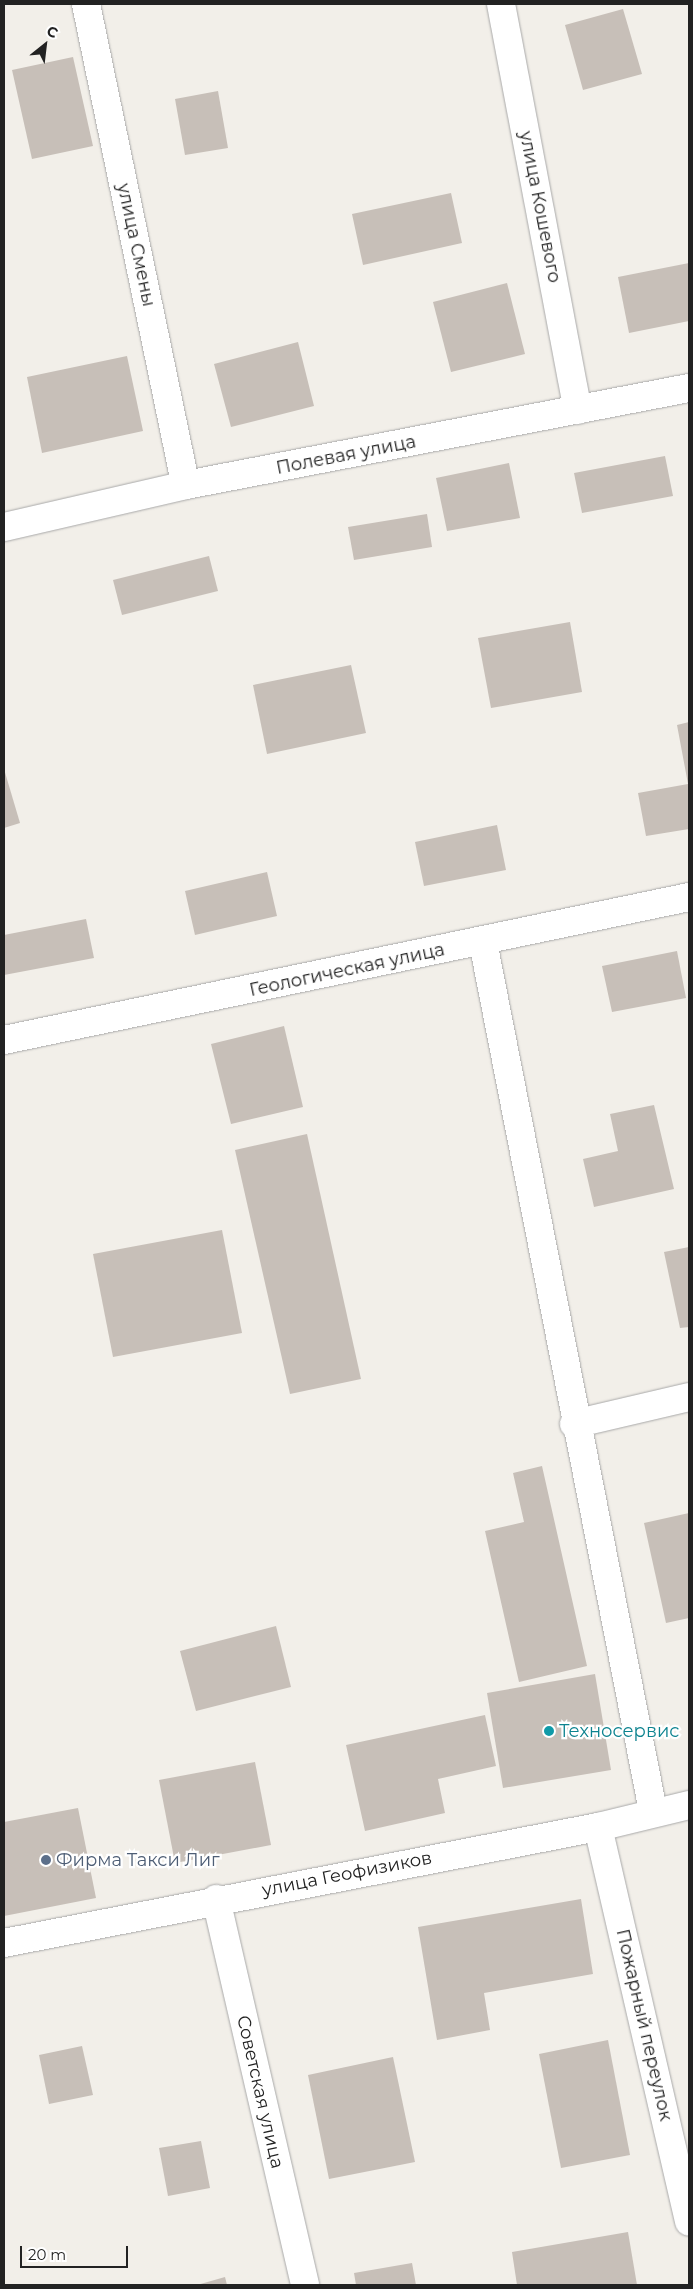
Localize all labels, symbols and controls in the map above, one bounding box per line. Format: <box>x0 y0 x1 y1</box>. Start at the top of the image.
north arrow <box>20 20 70 70</box>
text: С <box>43 22 61 42</box>
street label: улица Кошевого <box>515 129 565 285</box>
street label: улица Смены <box>112 181 160 309</box>
street label: Полевая улица <box>274 431 418 479</box>
street label: Геологическая улица <box>247 939 447 1001</box>
place label: Техносервис <box>559 1720 679 1742</box>
marker: Техносервис <box>543 1725 555 1737</box>
street label: улица Геофизиков <box>260 1847 434 1901</box>
place label: Фирма Такси Лиг <box>56 1849 220 1871</box>
marker: Фирма Такси Лиг <box>40 1854 52 1866</box>
street label: Пожарный переулок <box>611 1927 677 2123</box>
street label: Советская улица <box>232 2013 288 2171</box>
scale bar <box>22 2236 130 2268</box>
text: 20 m <box>28 2245 66 2264</box>

